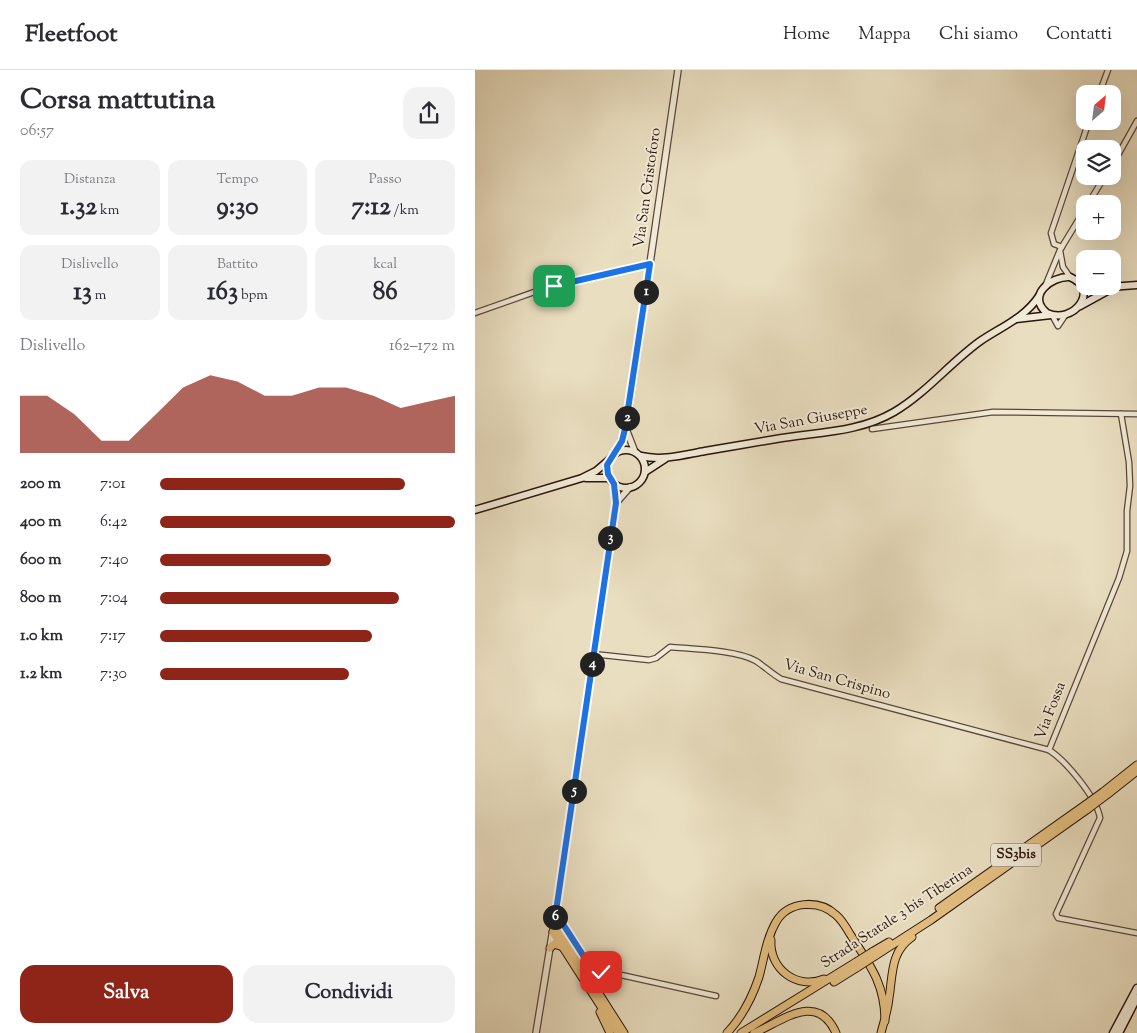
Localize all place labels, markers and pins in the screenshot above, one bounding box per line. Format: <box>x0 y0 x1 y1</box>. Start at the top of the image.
pin <box>533 265 575 307</box>
pin: 1 <box>633 280 659 304</box>
pin: 2 <box>615 406 639 430</box>
pin: 3 <box>597 526 623 550</box>
pin: 4 <box>579 652 605 676</box>
pin: 5 <box>561 778 587 804</box>
pin: 6 <box>543 904 567 930</box>
pin <box>580 951 622 993</box>

